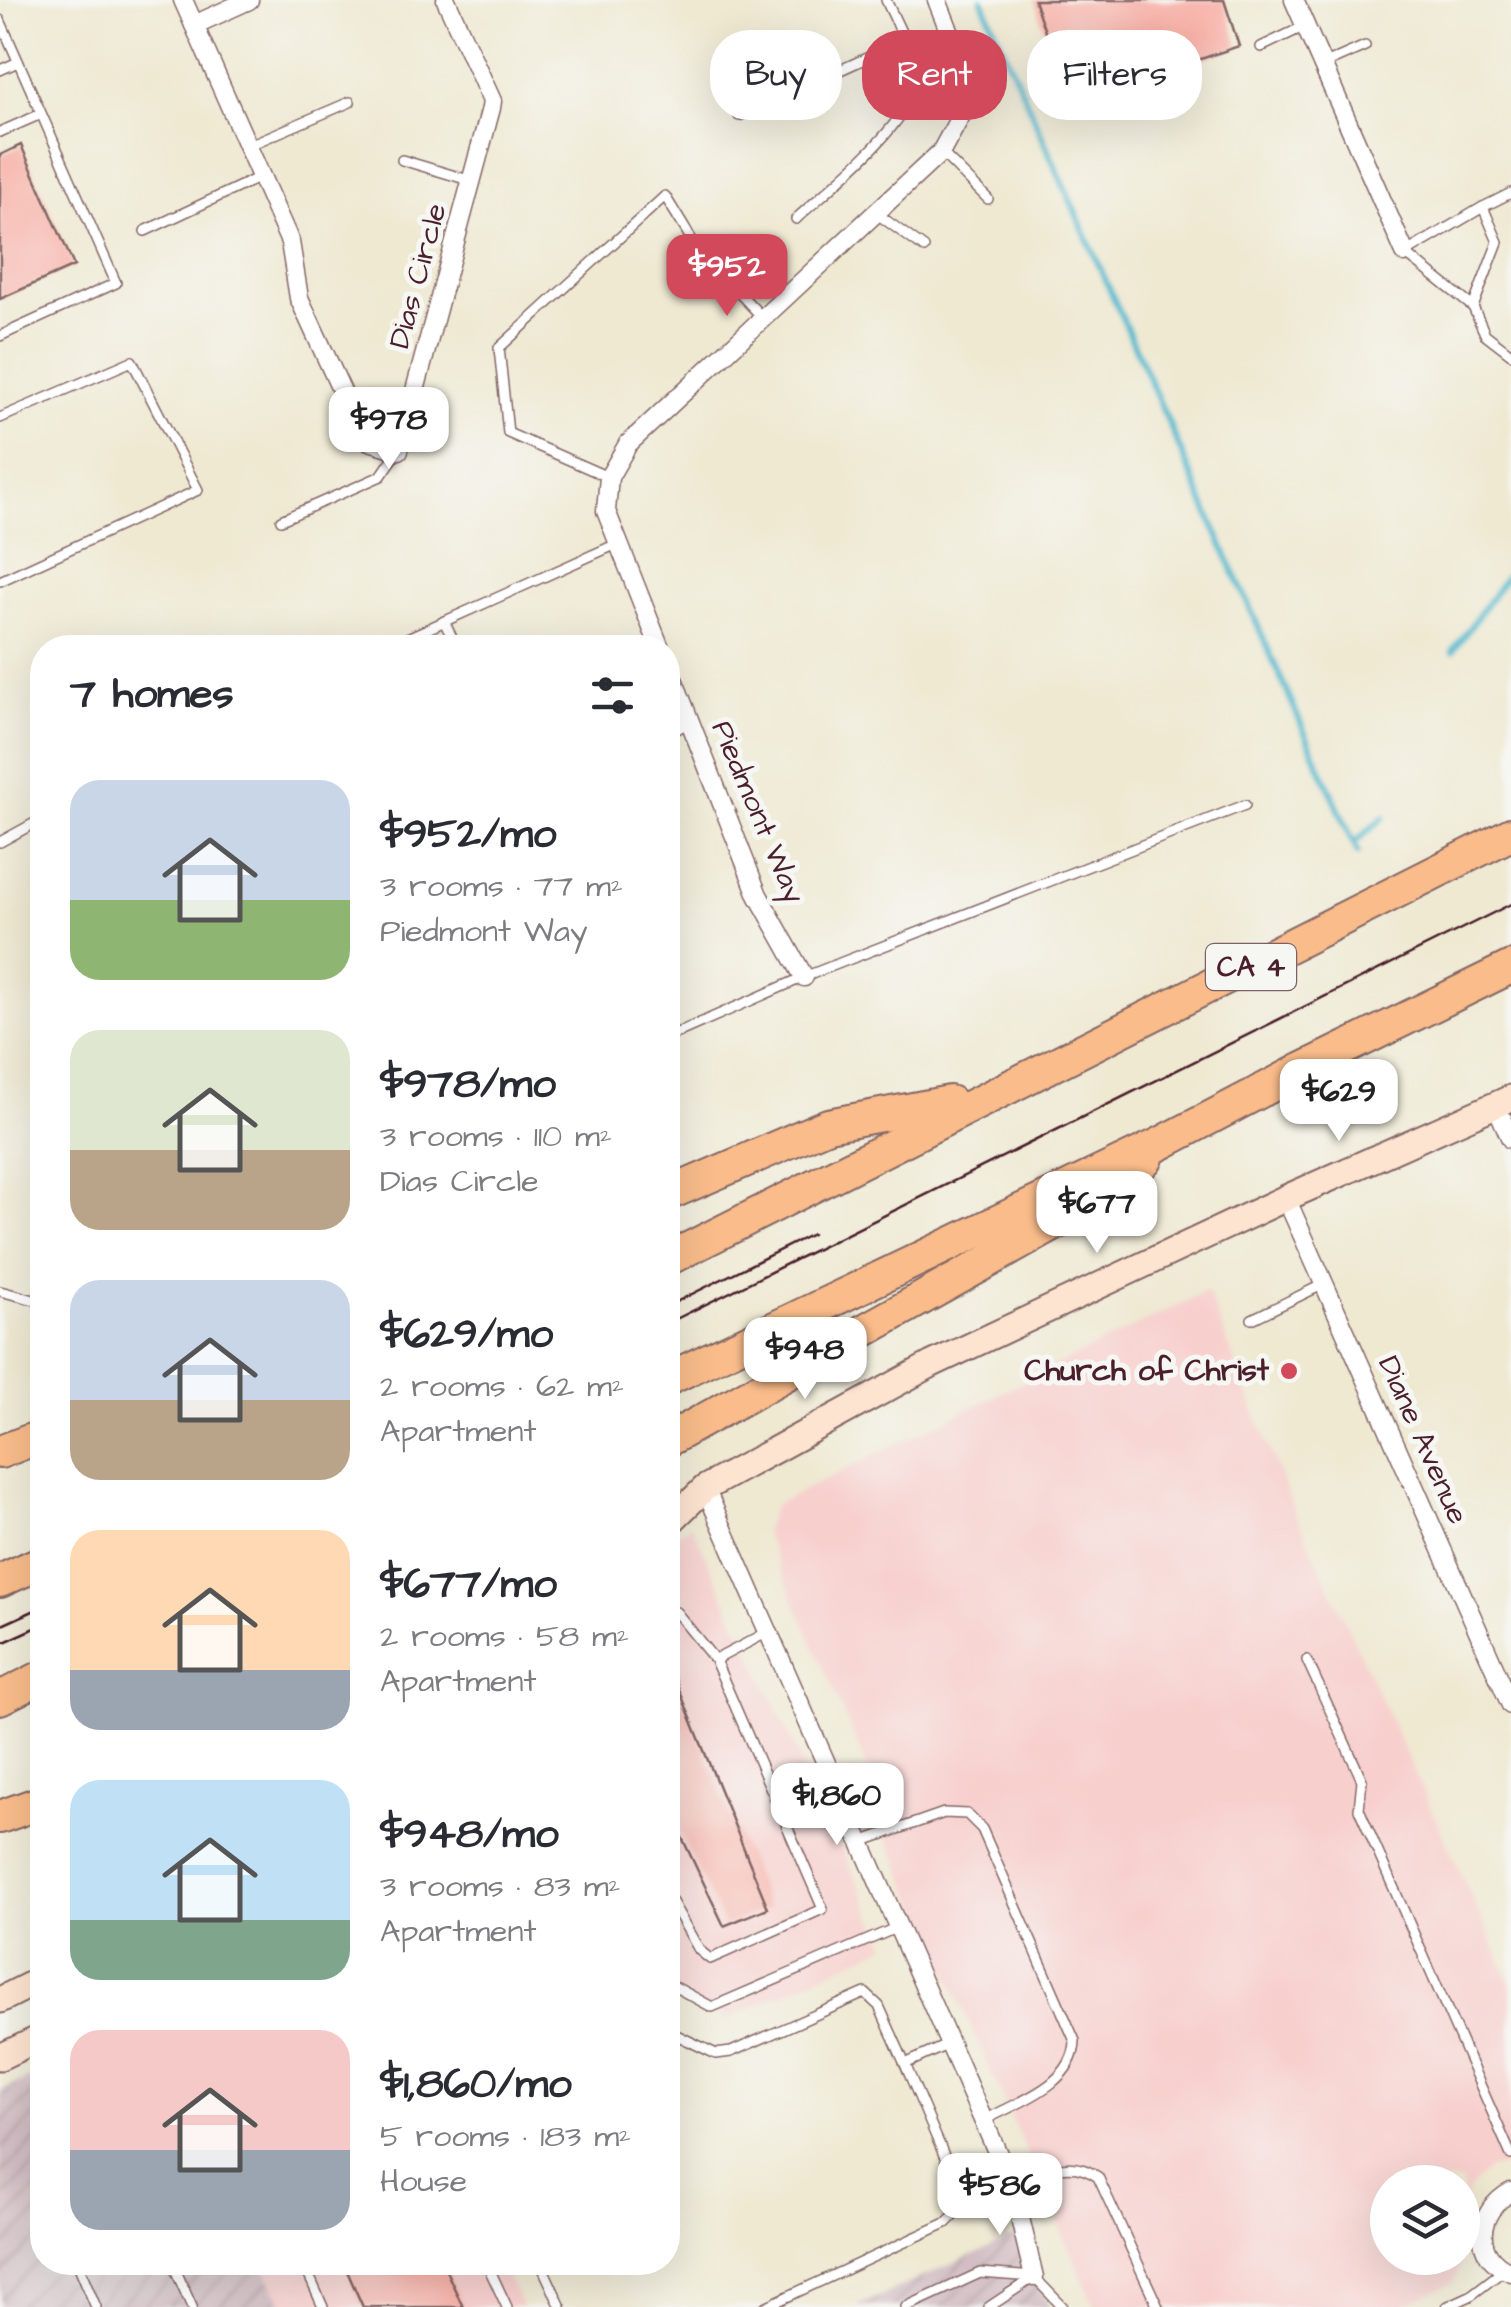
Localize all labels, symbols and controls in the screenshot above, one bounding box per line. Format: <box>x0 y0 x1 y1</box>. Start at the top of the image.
chip: Buy <box>710 30 842 120</box>
chip: Rent <box>862 30 1007 120</box>
chip: Filters <box>1027 30 1202 120</box>
street label: Dias Circle <box>378 199 458 353</box>
pin: $952 <box>668 234 786 319</box>
text: $952 <box>689 244 766 289</box>
pin: $978 <box>330 387 448 472</box>
text: $978 <box>351 397 427 442</box>
text: 7 homes <box>70 666 234 724</box>
icon: filters <box>585 668 640 723</box>
street label: Piedmont Way <box>700 714 815 910</box>
text: $952/mo <box>380 806 557 864</box>
icon: home <box>150 820 270 940</box>
text: 3 rooms · 77 m² <box>380 864 623 909</box>
text: Piedmont Way <box>380 909 588 954</box>
road number: CA 4 <box>1206 944 1296 990</box>
text: $978/mo <box>380 1056 556 1114</box>
pin: $629 <box>1280 1059 1398 1144</box>
text: $629 <box>1302 1069 1376 1114</box>
icon: home <box>150 1070 270 1190</box>
text: 3 rooms · 110 m² <box>380 1114 612 1159</box>
text: Dias Circle <box>380 1159 539 1204</box>
pin: $677 <box>1038 1171 1156 1256</box>
text: $677 <box>1058 1181 1136 1226</box>
text: $629/mo <box>380 1306 553 1364</box>
pin: $948 <box>746 1317 864 1402</box>
icon: home <box>150 1320 270 1440</box>
text: $948 <box>766 1327 844 1372</box>
street label: Diane Avenue <box>1367 1349 1479 1531</box>
place label: Church of Christ <box>1024 1350 1270 1392</box>
marker: Church of Christ <box>1278 1360 1300 1382</box>
text: 2 rooms · 62 m² <box>380 1364 624 1409</box>
text: Apartment <box>380 1409 536 1454</box>
text: $677/mo <box>380 1556 557 1614</box>
icon: home <box>150 1570 270 1690</box>
text: 2 rooms · 58 m² <box>380 1614 629 1659</box>
text: Apartment <box>380 1659 536 1704</box>
pin: $1,860 <box>756 1763 918 1848</box>
text: $1,860 <box>793 1773 881 1818</box>
text: $948/mo <box>380 1806 559 1864</box>
icon: home <box>150 1820 270 1940</box>
text: 3 rooms · 83 m² <box>380 1864 621 1909</box>
text: Apartment <box>380 1909 536 1954</box>
text: $1,860/mo <box>380 2056 572 2114</box>
icon: home <box>150 2070 270 2190</box>
text: 5 rooms · 183 m² <box>380 2114 631 2159</box>
pin: $586 <box>941 2153 1059 2238</box>
text: House <box>380 2159 467 2204</box>
text: $586 <box>959 2163 1041 2208</box>
map controls <box>1370 2165 1480 2275</box>
button: layers <box>1370 2165 1480 2275</box>

